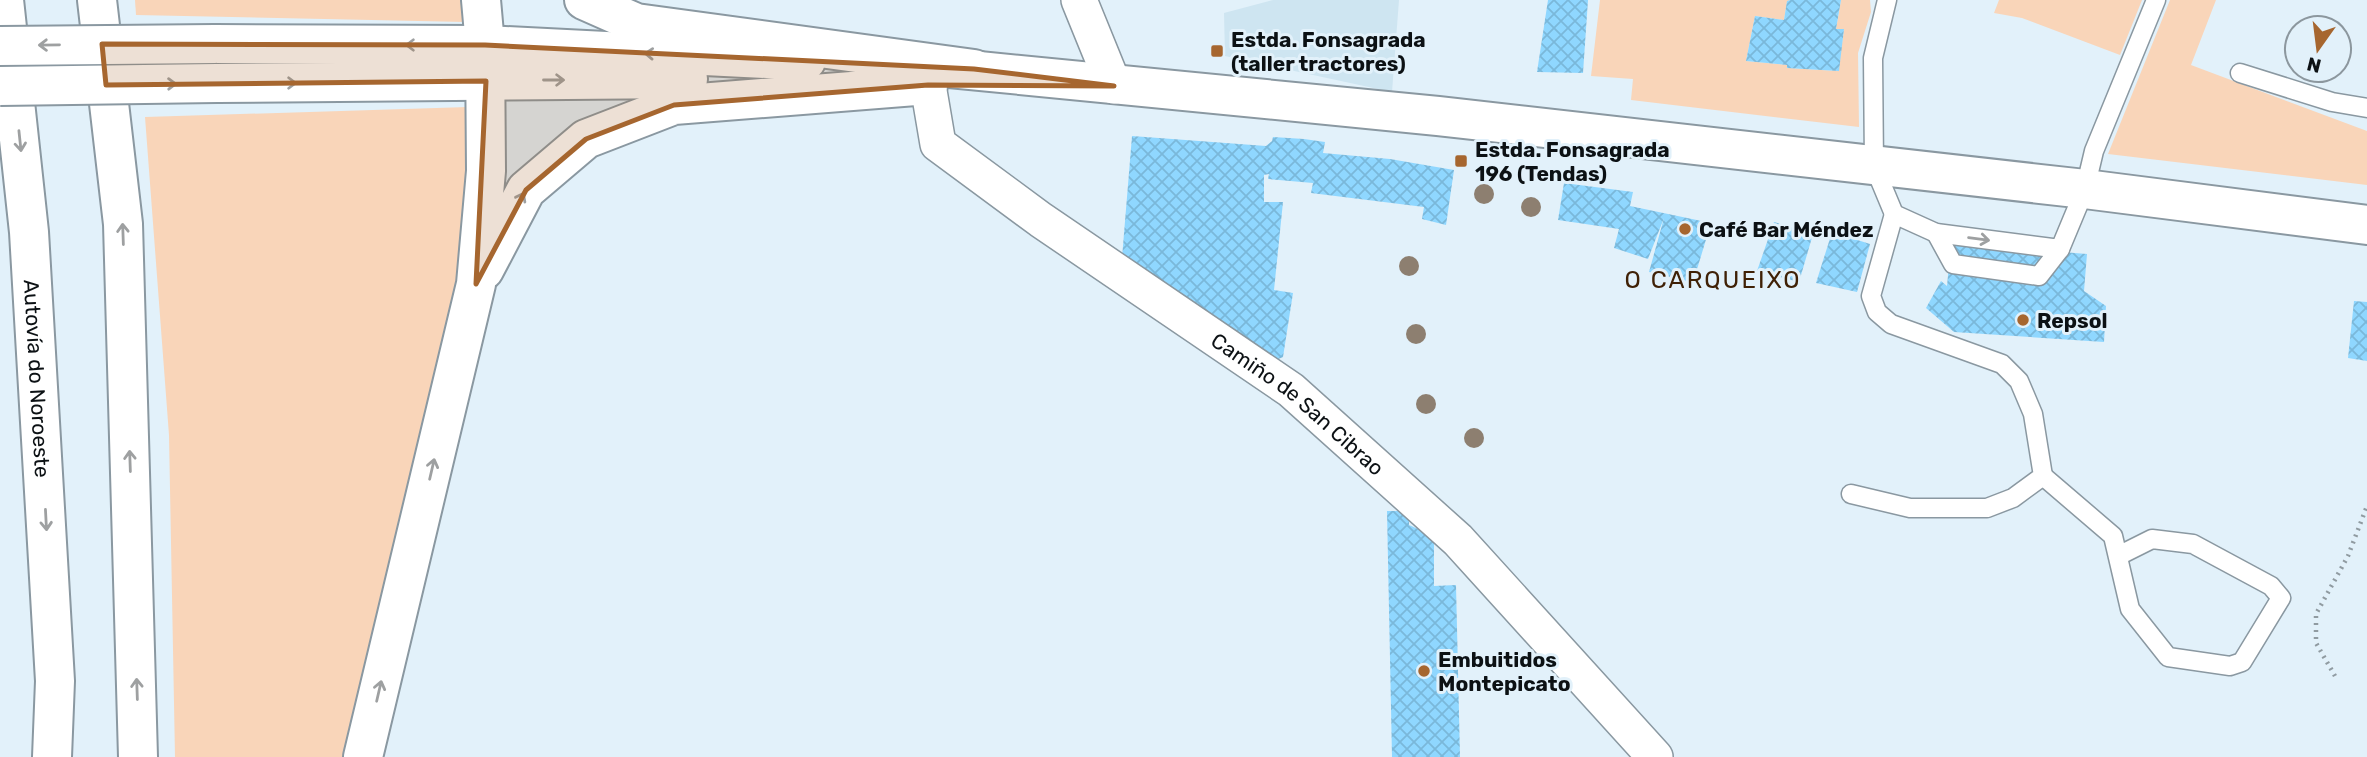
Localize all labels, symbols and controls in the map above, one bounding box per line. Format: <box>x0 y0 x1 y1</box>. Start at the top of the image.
north arrow <box>2283 14 2353 84</box>
place label: Estda. Fonsagrada (taller tractores) <box>1231 27 1426 76</box>
one-way arrow <box>38 38 61 52</box>
one-way arrow <box>405 38 428 52</box>
marker: Estda. Fonsagrada (taller tractores) <box>1209 43 1225 59</box>
one-way arrow <box>644 47 667 60</box>
text: N <box>2305 52 2323 78</box>
one-way arrow <box>542 73 565 87</box>
one-way arrow <box>274 76 297 89</box>
one-way arrow <box>154 77 177 91</box>
one-way arrow <box>13 129 26 152</box>
place label: Estda. Fonsagrada 196 (Tendas) <box>1475 137 1670 186</box>
marker: Estda. Fonsagrada 196 (Tendas) <box>1453 153 1469 169</box>
one-way arrow <box>513 192 527 213</box>
place label: Café Bar Méndez <box>1699 217 1874 242</box>
marker: Café Bar Méndez <box>1677 221 1693 237</box>
one-way arrow <box>116 223 129 246</box>
one-way arrow <box>1967 232 1990 245</box>
district label: O CARQUEIXO <box>1625 266 1801 294</box>
street label: Autovía do Noroeste <box>19 279 56 478</box>
place label: Repsol <box>2037 308 2108 333</box>
marker: Repsol <box>2015 312 2031 328</box>
street label: Camiño de San Cibrao <box>1207 327 1389 480</box>
one-way arrow <box>123 450 136 473</box>
one-way arrow <box>426 458 439 481</box>
one-way arrow <box>39 508 52 531</box>
place label: Embuitidos Montepicato <box>1438 647 1570 696</box>
marker: Embuitidos Montepicato <box>1416 663 1432 679</box>
one-way arrow <box>130 678 143 701</box>
one-way arrow <box>373 680 386 703</box>

